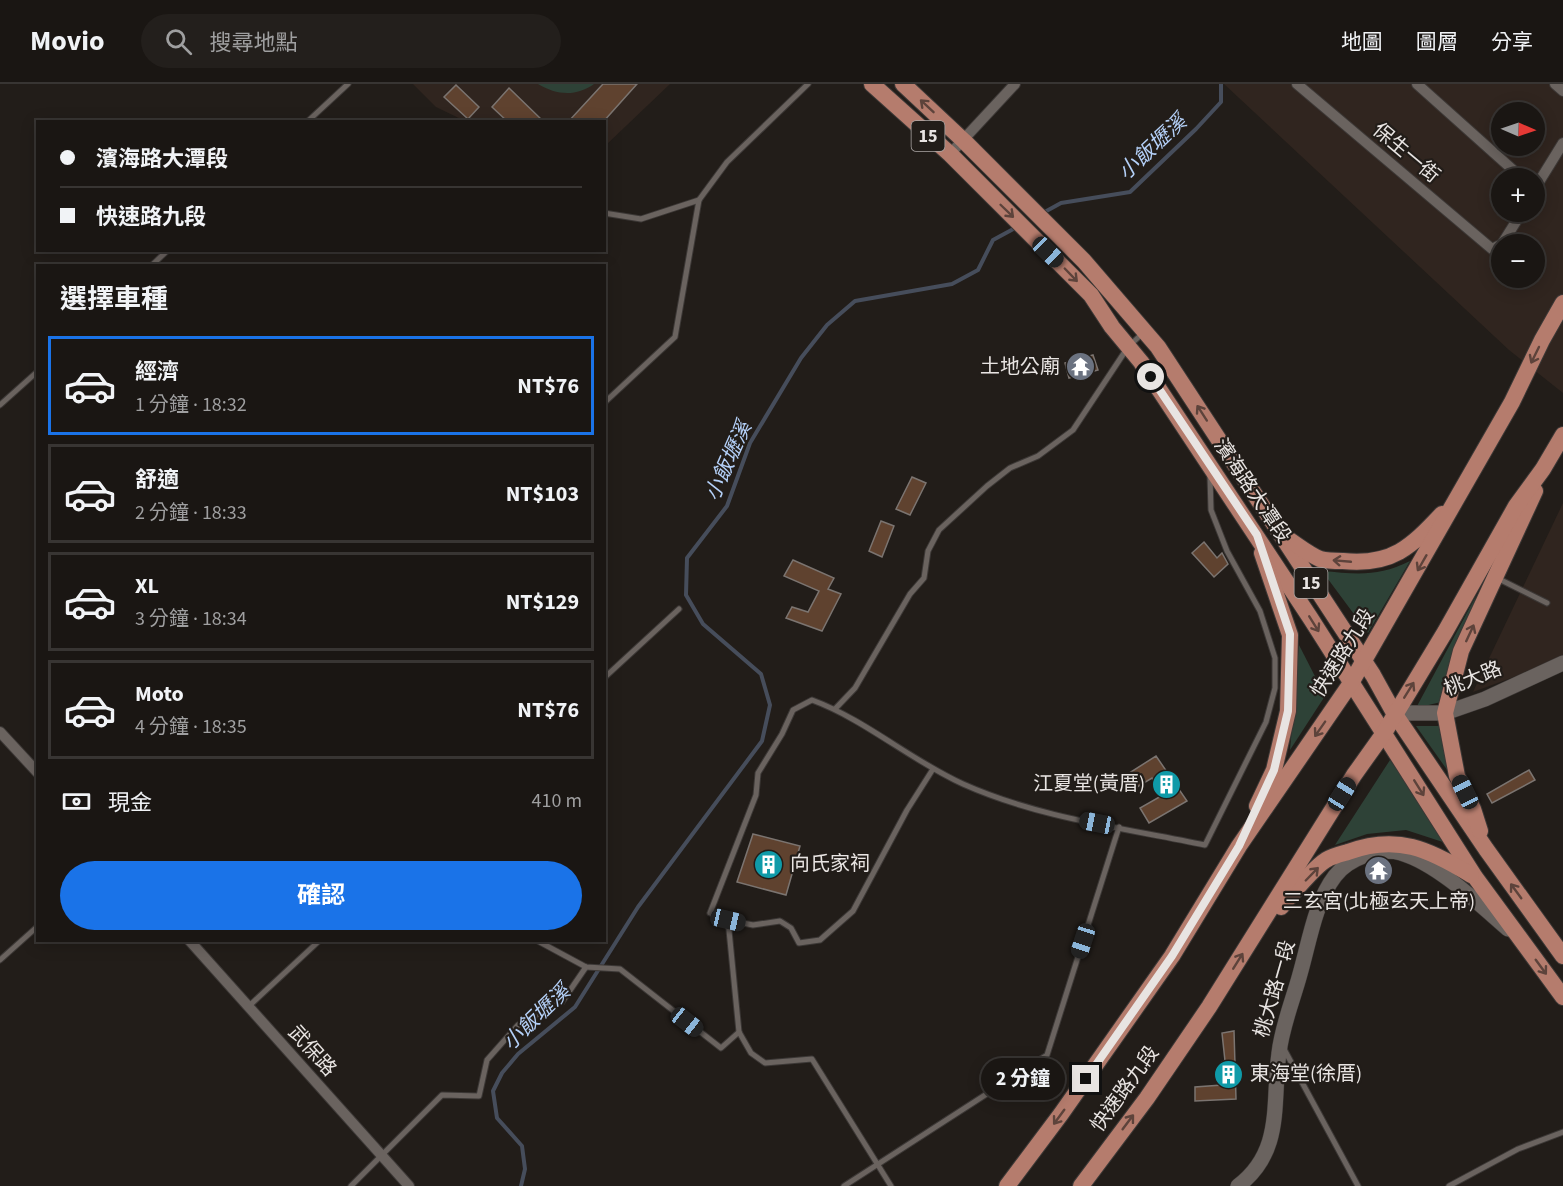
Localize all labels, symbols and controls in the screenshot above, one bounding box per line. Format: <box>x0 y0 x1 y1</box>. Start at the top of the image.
search box <box>141 14 561 68</box>
text: Movio <box>30 21 105 61</box>
icon: search <box>162 25 195 58</box>
text: 搜尋地點 <box>210 27 298 59</box>
text: 地圖 <box>1341 27 1383 57</box>
text: 圖層 <box>1416 27 1458 57</box>
text: 分享 <box>1491 27 1533 57</box>
one-way arrow <box>920 100 935 114</box>
north arrow <box>1491 102 1545 156</box>
map controls <box>1491 102 1545 288</box>
water label: 小飯壢溪 <box>1111 105 1195 187</box>
street label: 保生一街 <box>1366 117 1446 189</box>
road number: 15 <box>912 121 944 151</box>
text: 濱海路大潭段 <box>96 143 228 175</box>
button: + <box>1491 168 1545 222</box>
text: 快速路九段 <box>96 201 206 233</box>
one-way arrow <box>1000 203 1015 218</box>
car <box>1029 233 1067 271</box>
button: − <box>1491 234 1545 288</box>
one-way arrow <box>1064 268 1078 283</box>
text: 選擇車種 <box>60 280 168 319</box>
one-way arrow <box>1529 345 1540 363</box>
temple icon: 土地公廟 <box>1065 351 1097 383</box>
place label: 土地公廟 <box>980 353 1060 381</box>
text: 經濟 <box>135 356 179 388</box>
icon: car <box>63 359 117 413</box>
route start <box>1137 363 1164 390</box>
text: NT$76 <box>517 370 579 402</box>
text: 1 分鐘 · 18:32 <box>135 391 247 419</box>
one-way arrow <box>1195 405 1207 422</box>
water label: 小飯壢溪 <box>697 414 760 505</box>
street label: 濱海路大潭段 <box>1207 433 1297 549</box>
text: 舒適 <box>135 464 179 496</box>
icon: car <box>63 467 117 521</box>
text: NT$103 <box>506 478 579 510</box>
text: 2 分鐘 · 18:33 <box>135 499 247 527</box>
one-way arrow <box>1415 554 1427 571</box>
one-way arrow <box>1332 555 1352 566</box>
road number: 15 <box>1294 568 1328 598</box>
text: XL <box>135 570 159 602</box>
icon: car <box>63 575 117 629</box>
text: NT$129 <box>506 586 579 618</box>
street label: 快速路九段 <box>1305 603 1381 703</box>
text: 3 分鐘 · 18:34 <box>135 605 247 633</box>
one-way arrow <box>1309 615 1321 632</box>
one-way arrow <box>1464 625 1476 643</box>
street label: 桃大路 <box>1440 655 1506 703</box>
text: Moto <box>135 678 184 710</box>
one-way arrow <box>1404 682 1416 699</box>
icon: car <box>63 683 117 737</box>
text: NT$76 <box>517 694 579 726</box>
text: 4 分鐘 · 18:35 <box>135 713 247 741</box>
one-way arrow <box>1314 720 1326 736</box>
building icon: 江夏堂(黃厝) <box>1150 768 1182 800</box>
place label: 江夏堂(黃厝) <box>1033 770 1145 798</box>
car <box>1449 772 1481 812</box>
car <box>1325 774 1359 814</box>
one-way arrow <box>1413 780 1425 796</box>
icon: cash <box>60 785 93 818</box>
text: 現金 <box>108 787 152 819</box>
text: 410 m <box>532 787 582 815</box>
car <box>1078 811 1116 835</box>
building icon: 向氏家祠 <box>753 848 785 880</box>
place label: 向氏家祠 <box>790 850 870 878</box>
temple icon: 三玄宮(北極玄天上帝) <box>1363 855 1395 887</box>
button: 確認 <box>60 861 582 930</box>
one-way arrow <box>1305 866 1319 881</box>
one-way arrow <box>1510 884 1523 900</box>
place label: 三玄宮(北極玄天上帝) <box>1283 888 1475 916</box>
car <box>708 907 748 933</box>
car <box>1069 921 1097 961</box>
street label: 桃大路一段 <box>1248 937 1302 1041</box>
one-way arrow <box>1232 953 1244 970</box>
one-way arrow <box>1535 958 1547 974</box>
water label: 小飯壢溪 <box>495 975 579 1057</box>
car <box>667 1004 707 1040</box>
street label: 武保路 <box>282 1019 342 1083</box>
street label: 快速路九段 <box>1084 1040 1166 1138</box>
callout: 2 分鐘 <box>981 1058 1065 1100</box>
building icon: 東海堂(徐厝) <box>1213 1058 1245 1090</box>
place label: 東海堂(徐厝) <box>1250 1060 1362 1088</box>
text: 2 分鐘 <box>996 1065 1050 1093</box>
route end <box>1072 1065 1099 1092</box>
one-way arrow <box>1052 1108 1065 1124</box>
one-way arrow <box>1122 1115 1134 1131</box>

